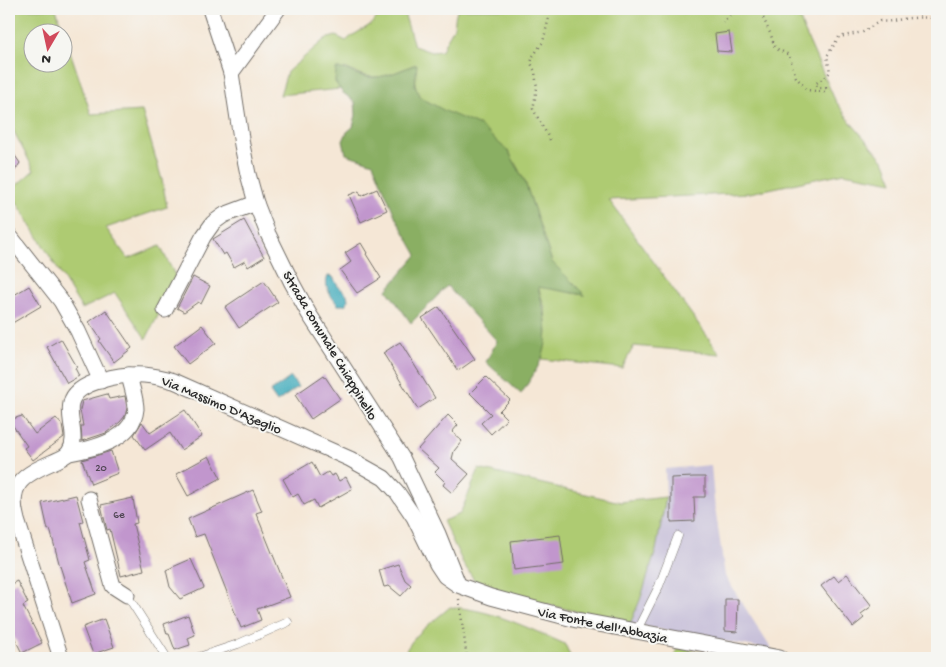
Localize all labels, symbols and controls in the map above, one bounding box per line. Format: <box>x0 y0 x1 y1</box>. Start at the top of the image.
north arrow <box>22 22 72 72</box>
text: N <box>41 49 52 67</box>
street label: Strada comunale Chiappinello <box>278 269 380 424</box>
street label: Via Massimo D'Azeglio <box>157 373 284 439</box>
house number: 20 <box>95 463 107 475</box>
house number: 6e <box>113 510 125 522</box>
street label: Via Fonte dell'Abbazia <box>535 604 670 649</box>

